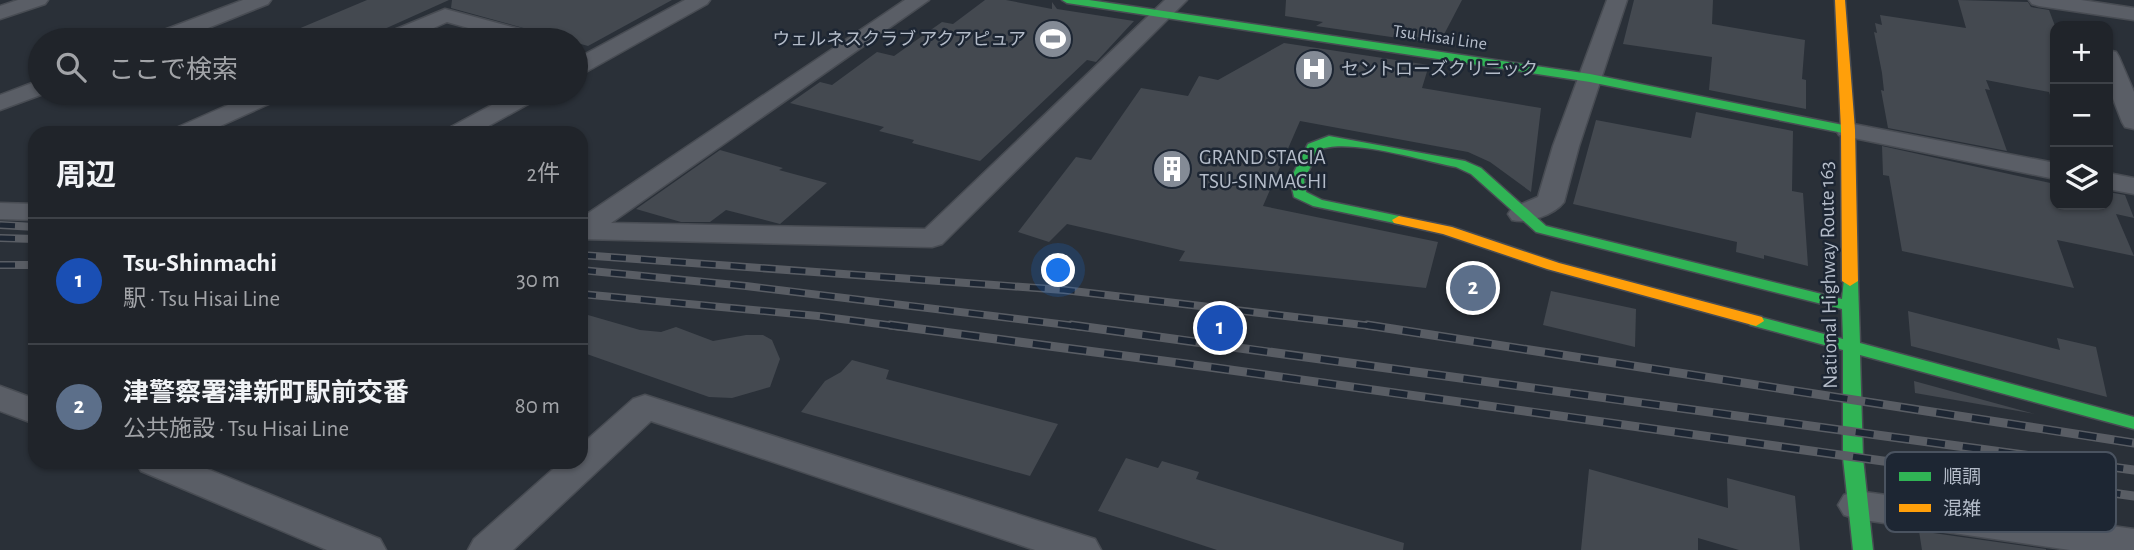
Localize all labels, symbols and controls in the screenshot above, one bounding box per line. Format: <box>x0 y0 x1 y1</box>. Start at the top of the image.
sports icon: ウェルネスクラブ アクアピュア <box>1032 18 1074 60</box>
map controls <box>2050 21 2113 210</box>
button: + <box>2050 21 2113 84</box>
street label: Tsu Hisai Line <box>1392 22 1488 54</box>
search box <box>28 28 588 105</box>
place label: ウェルネスクラブ アクアピュア <box>772 29 1026 49</box>
icon: search <box>52 48 90 86</box>
hospital icon: セントローズクリニック <box>1293 48 1335 90</box>
text: ここで検索 <box>108 57 238 83</box>
place label: セントローズクリニック <box>1341 59 1538 79</box>
button: − <box>2050 84 2113 147</box>
place label: GRAND STACIA TSU-SINMACHI <box>1199 147 1327 192</box>
button: layers <box>2050 147 2113 210</box>
building icon: GRAND STACIA TSU-SINMACHI <box>1151 148 1193 190</box>
text: 周辺 <box>56 161 116 191</box>
street label: National Highway Route 163 <box>1816 161 1841 389</box>
text: 2件 <box>527 163 560 186</box>
text: Tsu-Shinmachi <box>123 250 277 276</box>
your location <box>1041 253 1075 287</box>
pin: 2 <box>1450 262 1496 314</box>
text: 1 <box>75 269 83 292</box>
text: 30 m <box>516 269 560 292</box>
text: 駅 · Tsu Hisai Line <box>123 288 280 311</box>
pin: 1 <box>1197 302 1243 354</box>
text: 津警察署津新町駅前交番 <box>123 380 409 406</box>
text: 2 <box>74 395 84 418</box>
text: 80 m <box>515 395 560 418</box>
text: 公共施設 · Tsu Hisai Line <box>123 418 349 441</box>
legend <box>1885 452 2116 532</box>
text: 順調 <box>1943 467 1981 487</box>
text: 混雑 <box>1943 498 1981 519</box>

